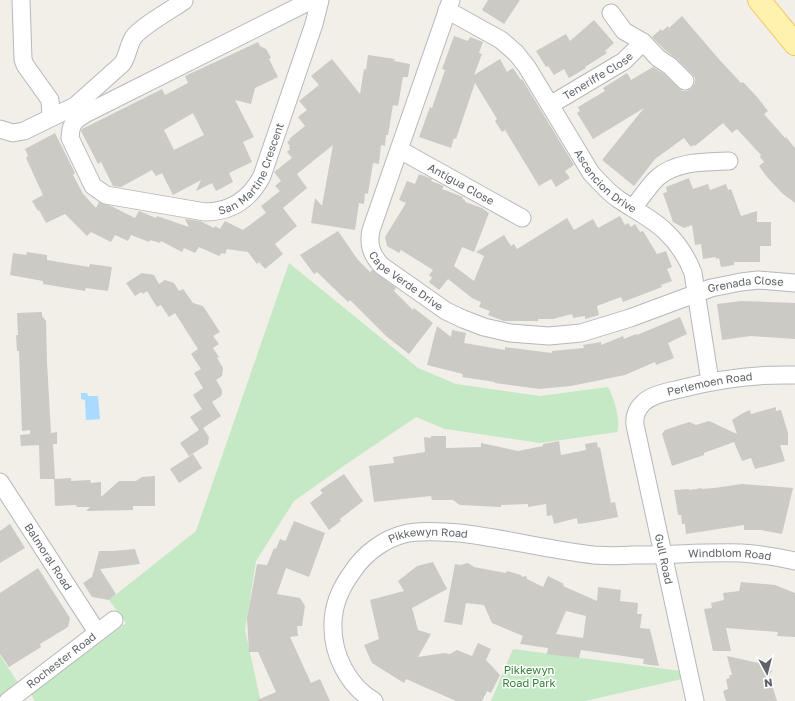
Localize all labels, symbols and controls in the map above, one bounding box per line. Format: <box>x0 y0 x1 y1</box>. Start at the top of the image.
street label: Teneriffe Close <box>560 49 635 102</box>
street label: San Martine Crescent <box>217 121 286 217</box>
street label: Ascencion Drive <box>572 147 639 215</box>
street label: Antigua Close <box>426 160 497 207</box>
street label: Cape Verde Drive <box>367 249 446 313</box>
street label: Grenada Close <box>706 273 784 295</box>
street label: Perlemoen Road <box>666 369 753 398</box>
street label: Balmoral Road <box>22 521 75 592</box>
street label: Pikkewyn Road <box>386 525 469 545</box>
street label: Gull Road <box>653 533 676 585</box>
street label: Windblom Road <box>688 546 772 562</box>
street label: Rochester Road <box>24 629 98 691</box>
north arrow <box>747 653 787 693</box>
park label: Pikkewyn Road Park <box>502 663 556 689</box>
text: N <box>763 676 773 690</box>

